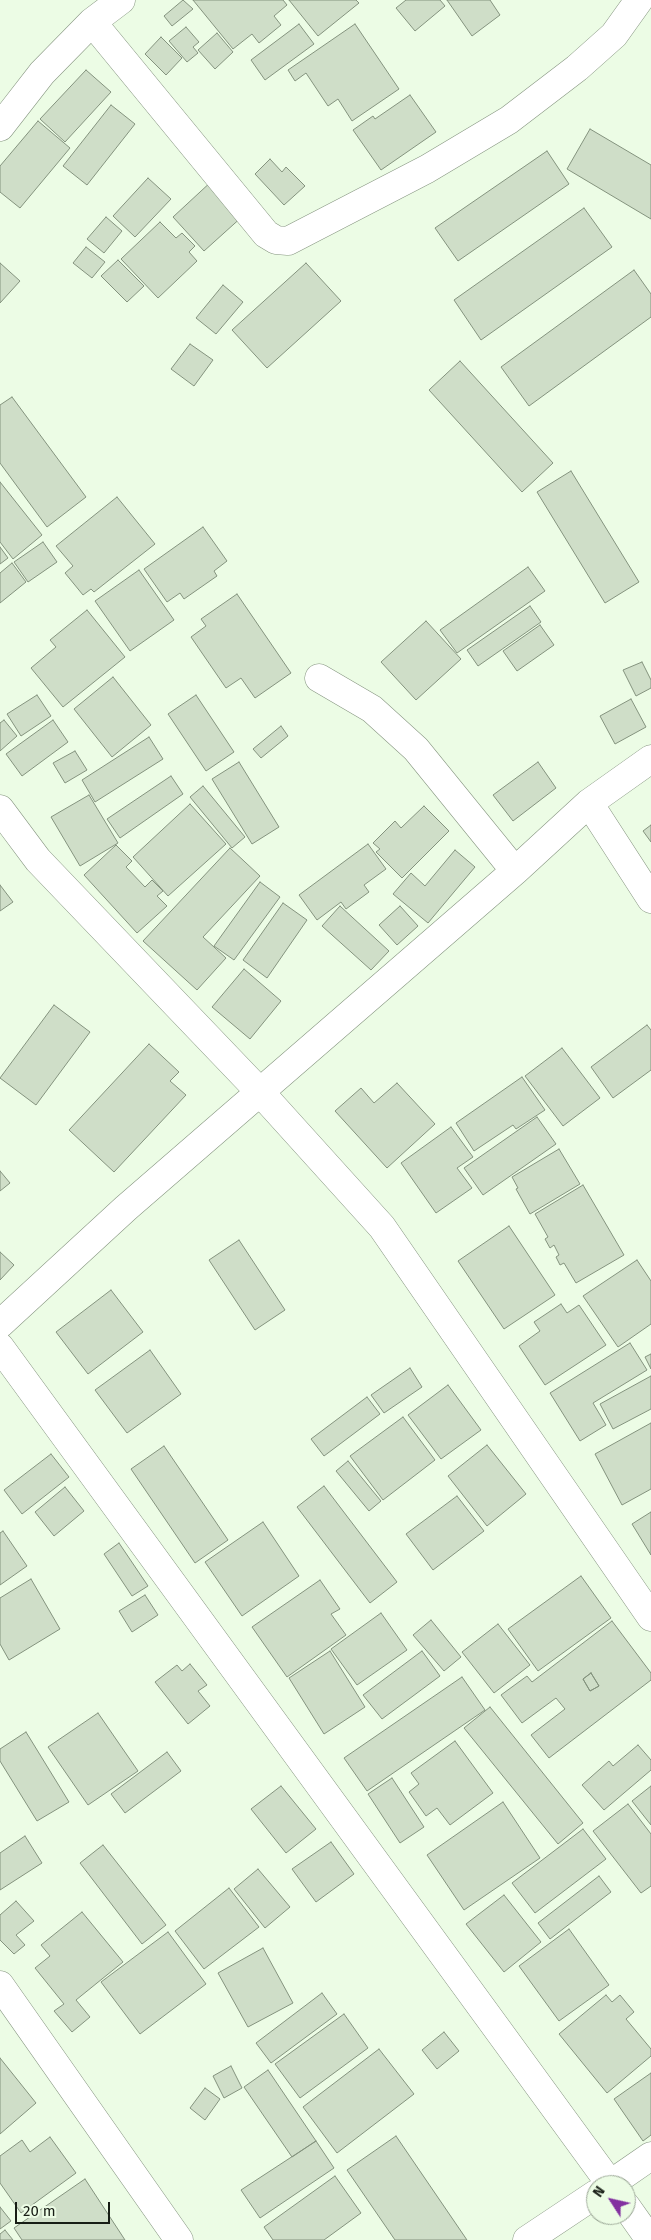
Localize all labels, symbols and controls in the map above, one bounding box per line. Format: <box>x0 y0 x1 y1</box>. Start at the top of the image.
north arrow <box>586 2175 636 2225</box>
text: N <box>589 2183 609 2200</box>
scale bar <box>18 2192 112 2224</box>
text: 20 m <box>23 2202 56 2220</box>

